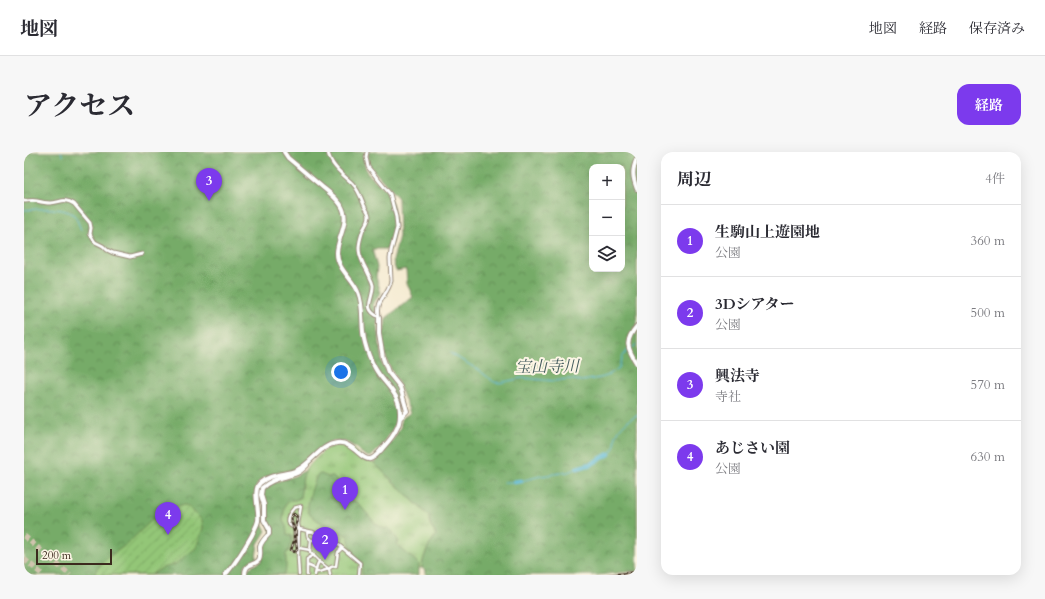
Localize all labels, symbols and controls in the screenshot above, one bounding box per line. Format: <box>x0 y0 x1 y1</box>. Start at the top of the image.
text: 地図 <box>20 16 58 42</box>
text: 地図 <box>869 19 897 38</box>
text: 経路 <box>919 19 947 38</box>
text: 保存済み <box>969 19 1025 38</box>
button: 経路 <box>957 84 1021 125</box>
text: アクセス <box>24 87 135 125</box>
map controls <box>589 164 625 272</box>
button: + <box>589 164 625 200</box>
pin: 3 <box>196 168 222 201</box>
text: 周辺 <box>677 168 711 191</box>
text: 4件 <box>985 170 1005 188</box>
button: − <box>589 200 625 236</box>
text: 生駒山上遊園地 <box>715 222 820 242</box>
text: 1 <box>687 232 693 250</box>
text: 360 m <box>971 232 1005 250</box>
button: layers <box>589 236 625 272</box>
text: 公園 <box>715 244 741 262</box>
text: 3Dシアター <box>715 294 794 314</box>
text: 2 <box>687 304 693 322</box>
text: 500 m <box>971 304 1005 322</box>
text: 公園 <box>715 316 741 334</box>
water label: 宝山寺川 <box>515 355 581 379</box>
your location <box>331 362 351 382</box>
text: 興法寺 <box>715 366 760 386</box>
text: 3 <box>687 376 693 394</box>
text: 570 m <box>971 376 1005 394</box>
text: 寺社 <box>715 388 741 406</box>
text: あじさい園 <box>715 438 790 458</box>
text: 4 <box>687 448 693 466</box>
text: 630 m <box>971 448 1005 466</box>
text: 公園 <box>715 460 741 478</box>
pin: 1 <box>332 477 358 510</box>
pin: 4 <box>155 502 181 535</box>
pin: 2 <box>312 527 338 560</box>
scale bar <box>36 547 112 566</box>
text: 200 m <box>42 548 71 563</box>

